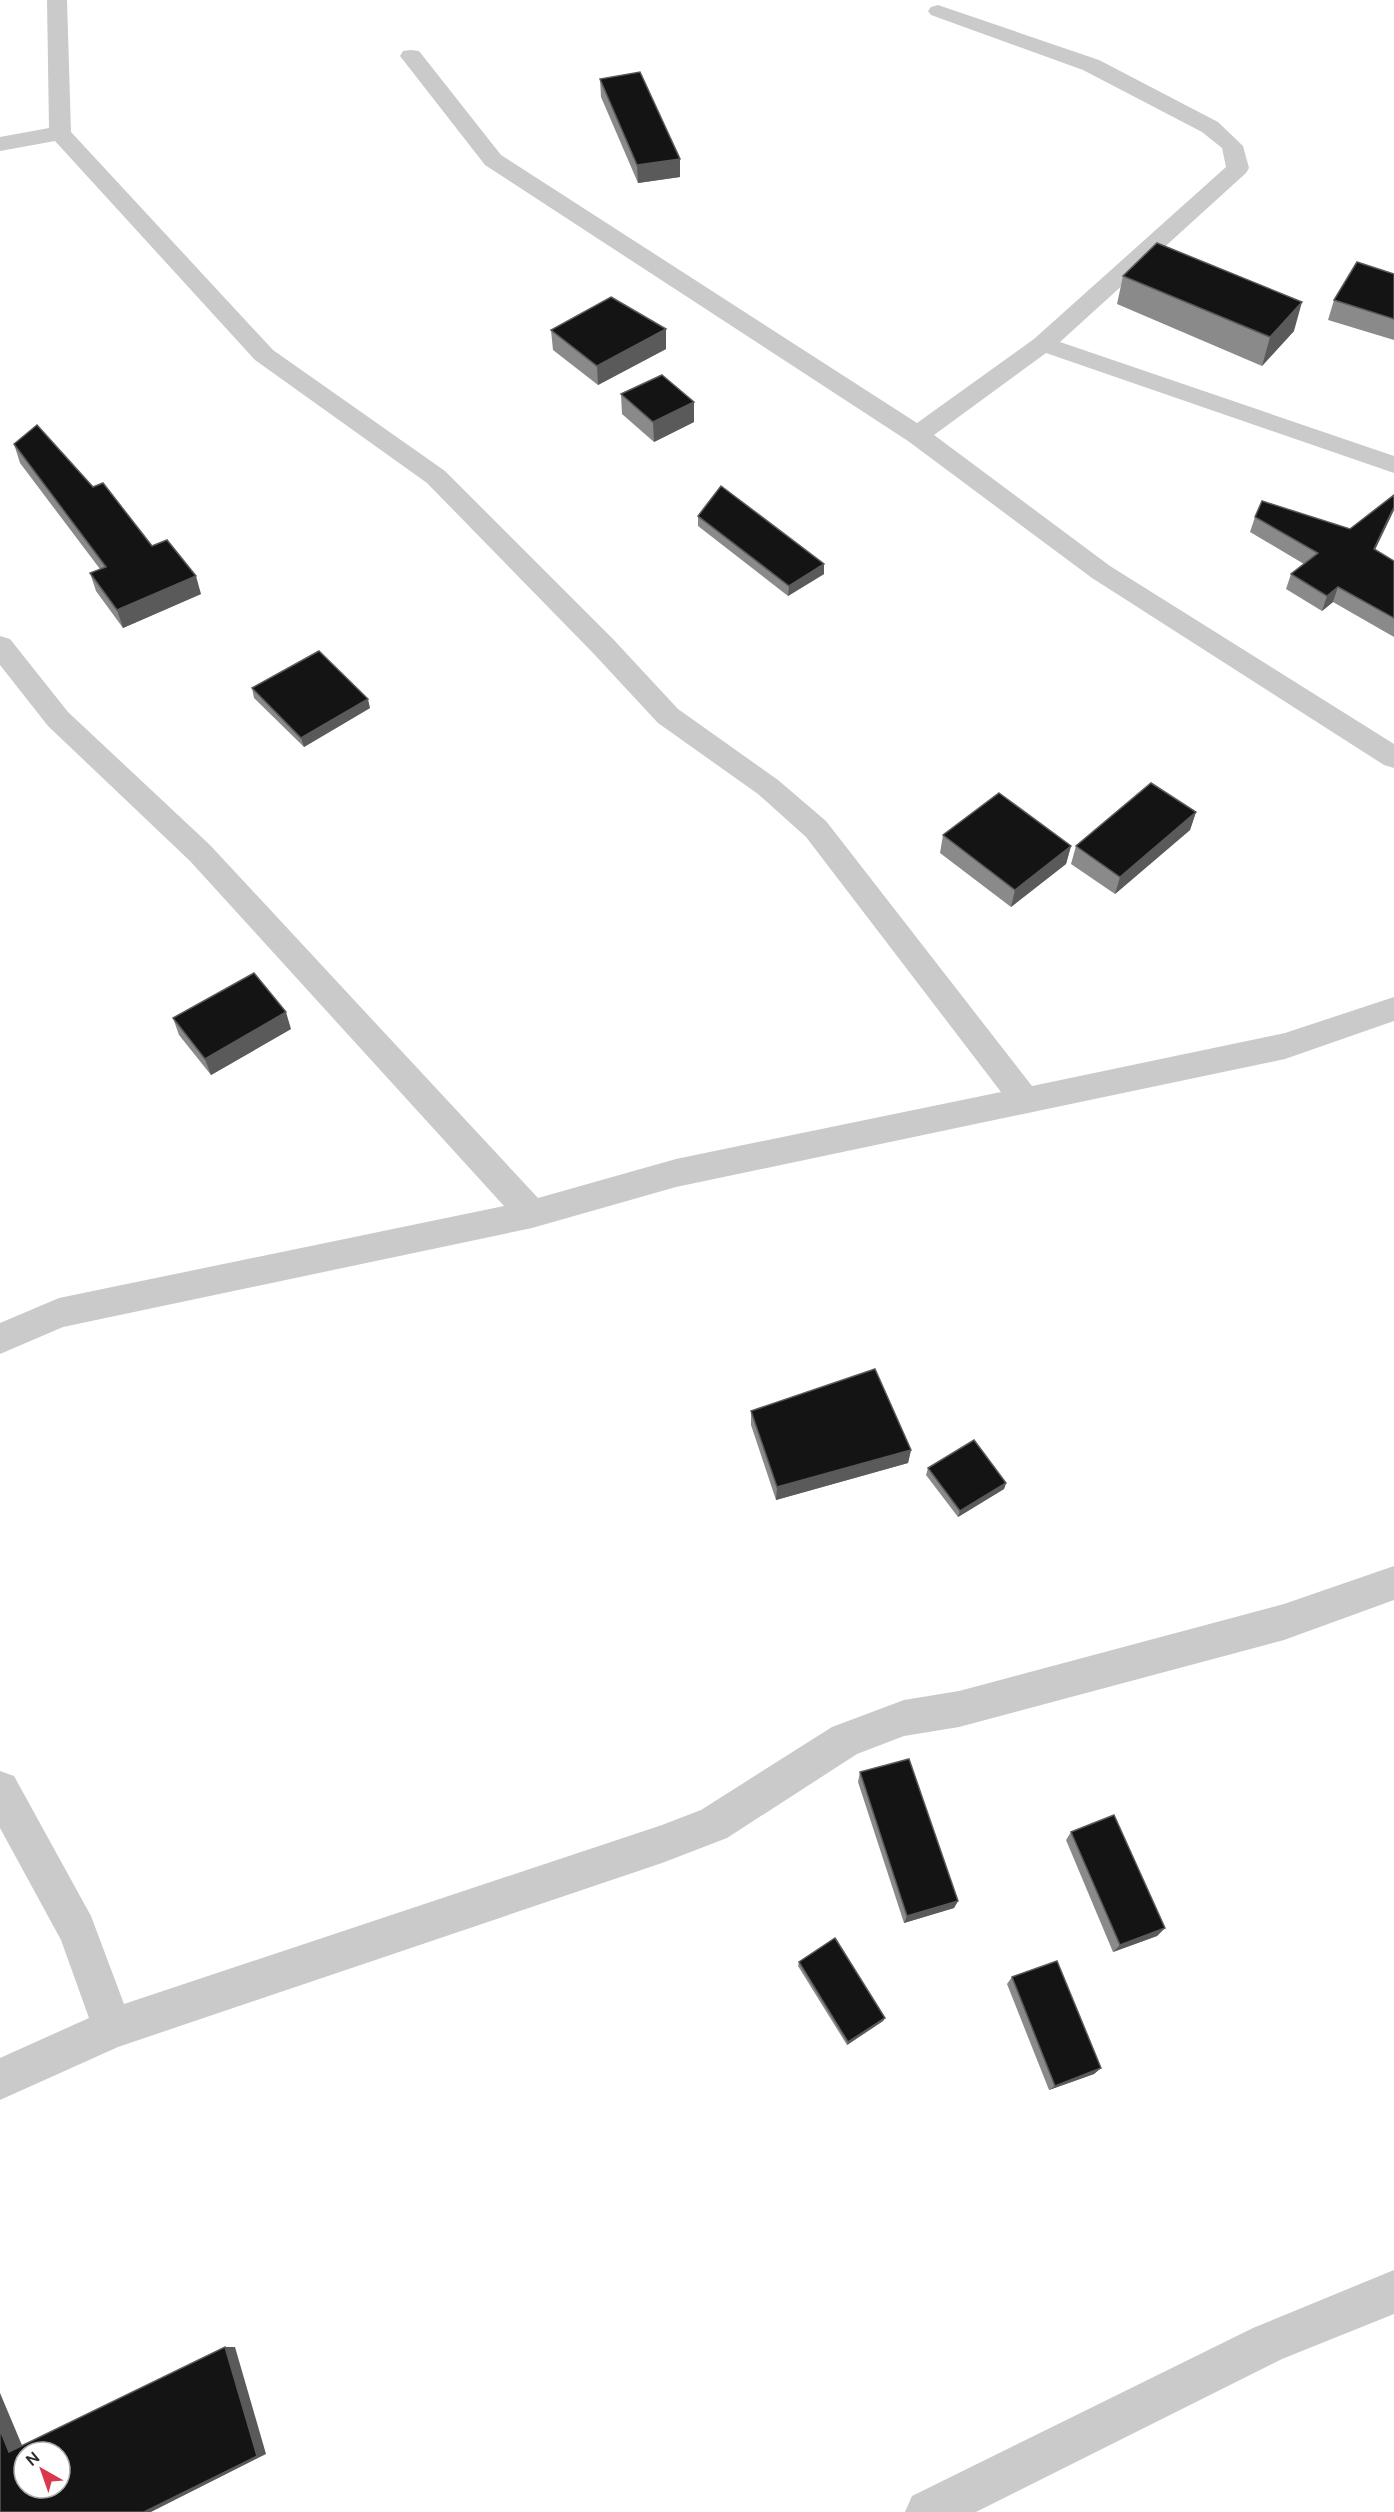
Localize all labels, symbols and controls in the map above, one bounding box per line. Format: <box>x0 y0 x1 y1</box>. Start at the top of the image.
north arrow <box>12 2440 72 2500</box>
text: N <box>21 2447 44 2471</box>

